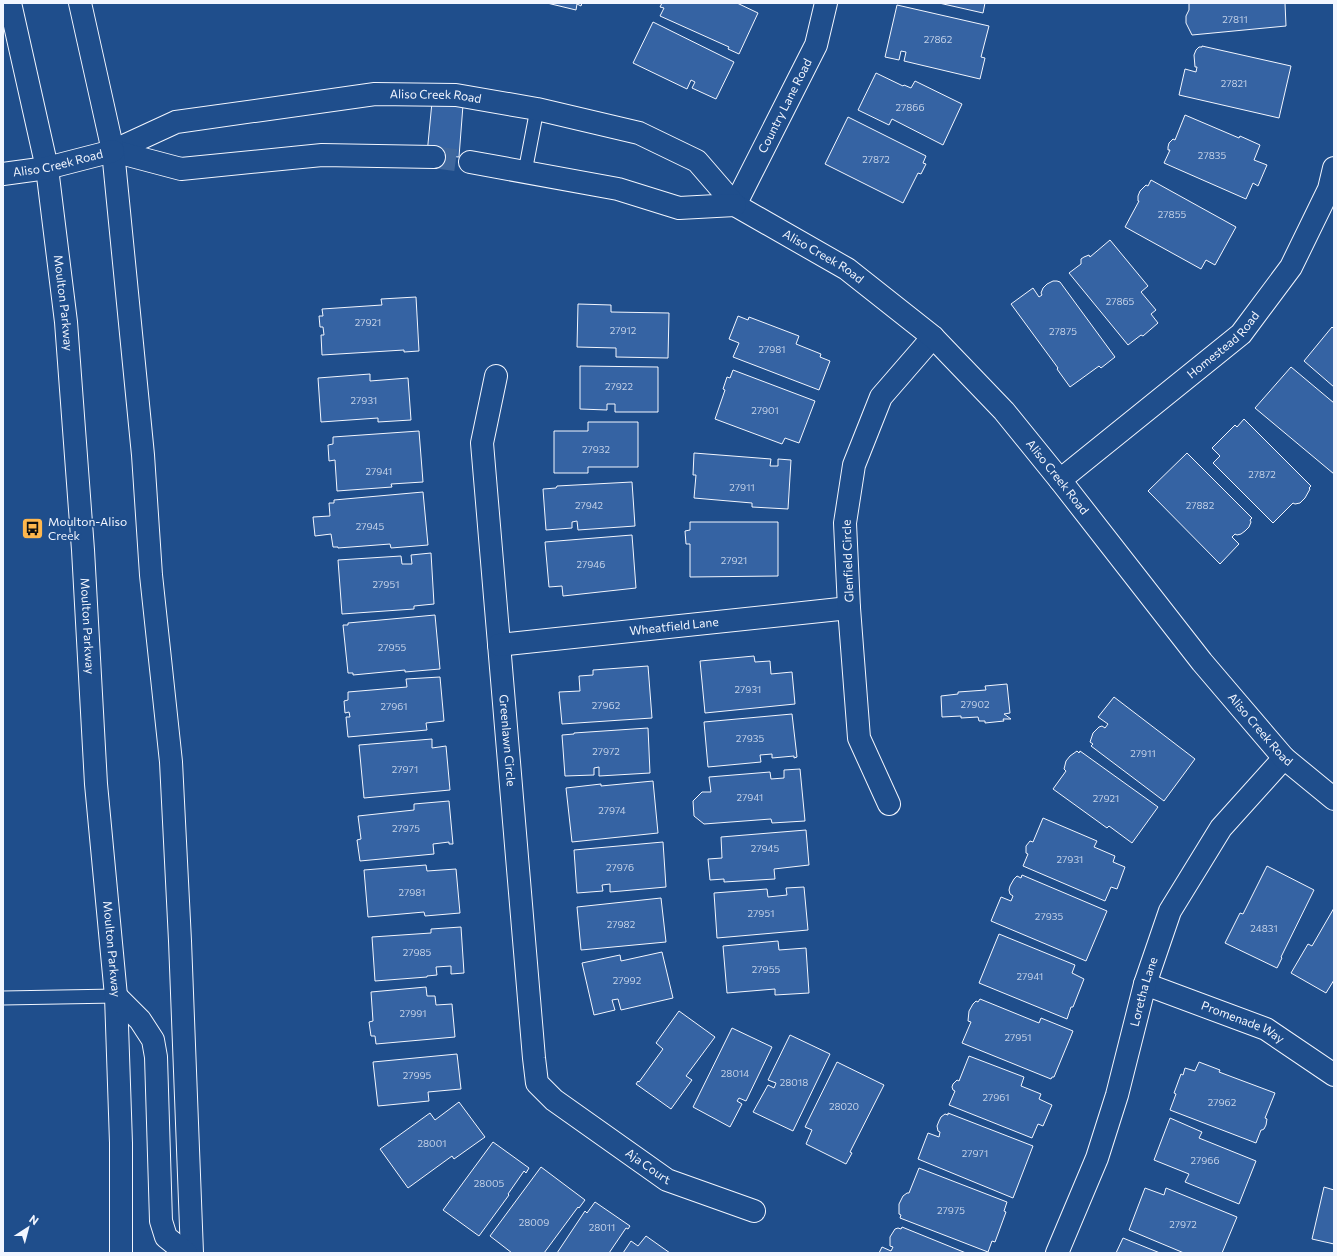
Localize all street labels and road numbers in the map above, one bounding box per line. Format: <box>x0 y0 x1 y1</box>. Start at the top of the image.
street label: Country Lane Road <box>755 56 814 155</box>
street label: Aliso Creek Road <box>390 86 483 105</box>
street label: Aliso Creek Road <box>12 146 104 179</box>
street label: Aliso Creek Road <box>781 226 867 286</box>
street label: Moulton Parkway <box>52 254 76 351</box>
street label: Homestead Road <box>1184 308 1261 381</box>
street label: Aliso Creek Road <box>1024 436 1092 517</box>
street label: Glenfield Circle <box>839 519 855 603</box>
street label: Moulton Parkway <box>79 577 98 675</box>
street label: Wheatfield Lane <box>629 614 719 637</box>
street label: Aliso Creek Road <box>1226 690 1296 768</box>
street label: Greenlawn Circle <box>497 694 519 787</box>
street label: Moulton Parkway <box>101 900 124 998</box>
street label: Loretha Lane <box>1127 955 1160 1028</box>
street label: Promenade Way <box>1200 998 1287 1045</box>
street label: Aja Court <box>623 1145 672 1187</box>

